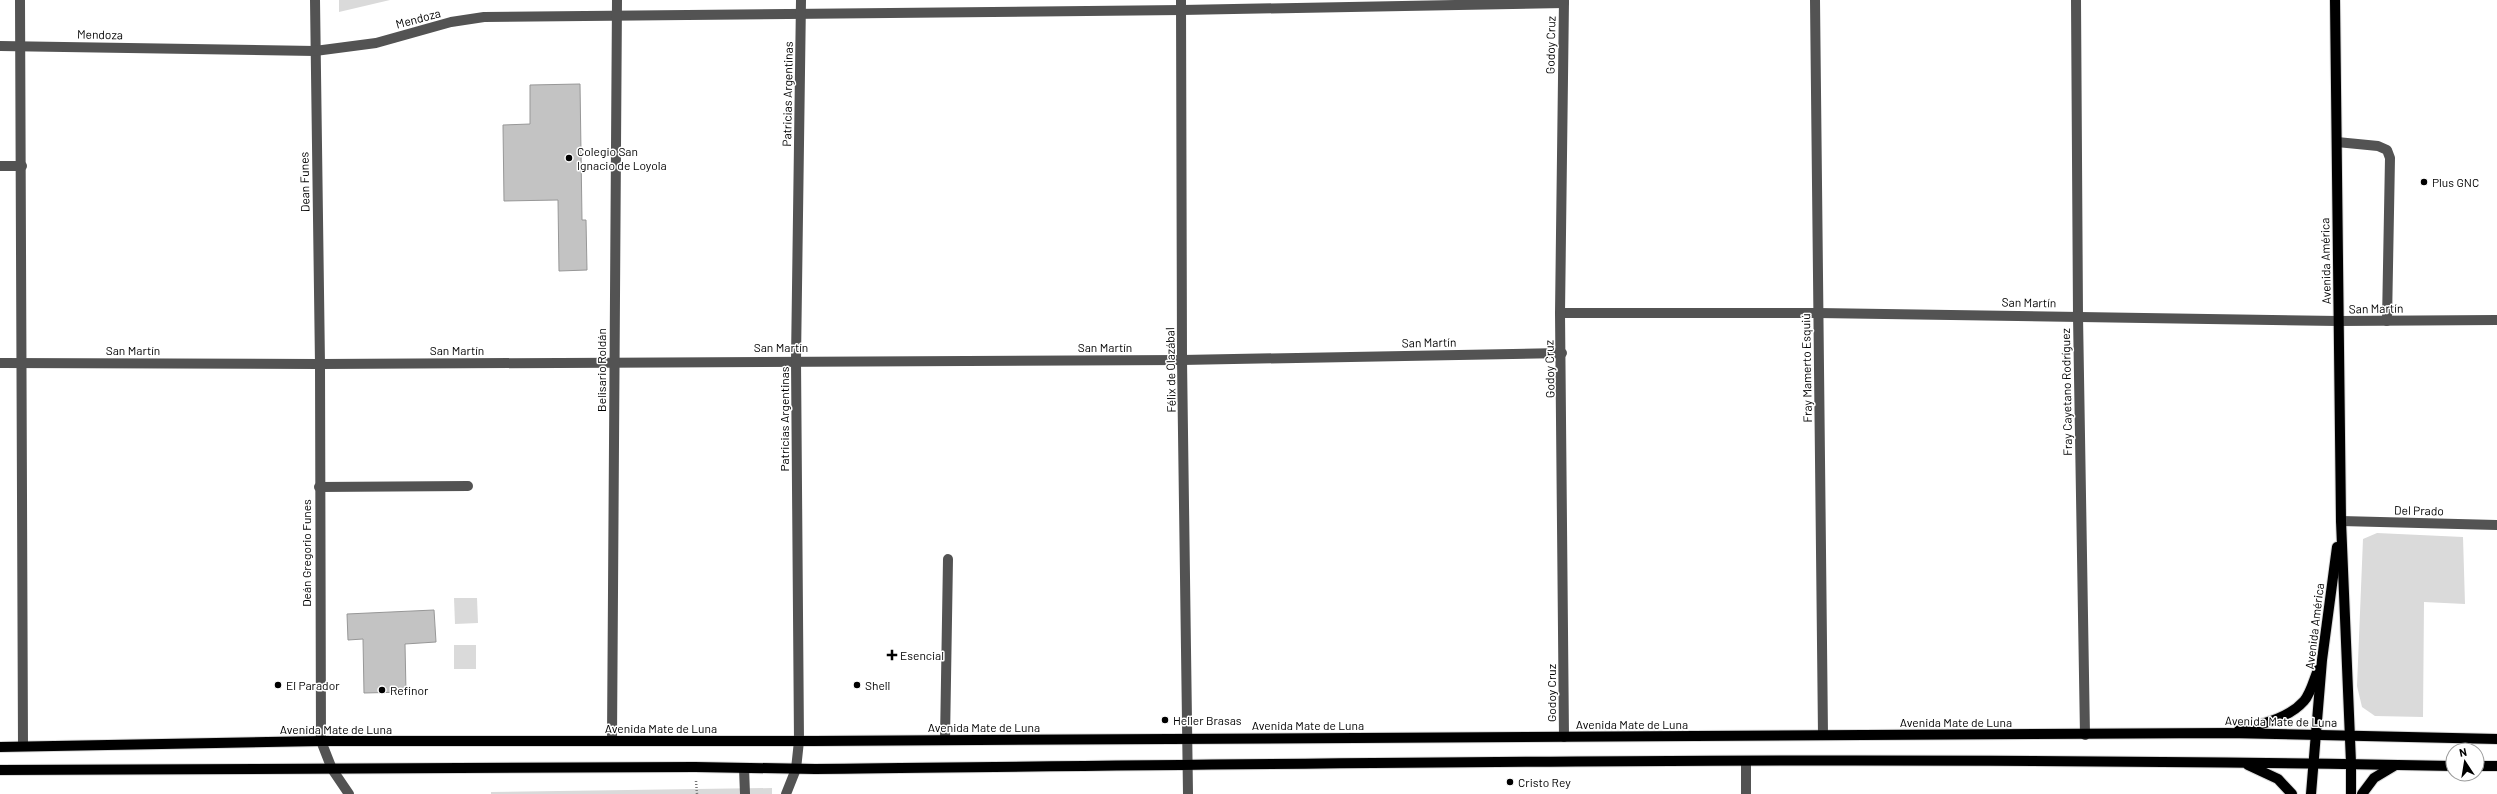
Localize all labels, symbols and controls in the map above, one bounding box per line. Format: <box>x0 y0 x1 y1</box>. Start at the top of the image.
street label: Mendoza <box>394 5 442 31</box>
street label: Godoy Cruz <box>1542 16 1558 74</box>
street label: Mendoza <box>77 27 123 41</box>
street label: Patricias Argentinas <box>779 41 795 147</box>
place label: Colegio San Ignacio de Loyola <box>577 144 667 172</box>
street label: Dean Funes <box>296 152 312 212</box>
marker: Colegio San Ignacio de Loyola <box>564 153 574 163</box>
place label: Plus GNC <box>2432 175 2479 189</box>
marker: Plus GNC <box>2419 177 2429 187</box>
street label: Avenida América <box>2317 217 2333 305</box>
street label: San Martín <box>2002 295 2056 309</box>
street label: San Martín <box>2349 301 2403 315</box>
street label: Fray Mamerto Esquiú <box>1798 313 1814 423</box>
street label: Félix de Olazábal <box>1162 327 1178 413</box>
street label: Belisario Roldán <box>594 328 608 412</box>
street label: Fray Cayetano Rodríguez <box>2058 328 2074 456</box>
street label: San Martín <box>1402 335 1456 349</box>
street label: San Martín <box>754 340 808 354</box>
street label: San Martín <box>1078 340 1132 354</box>
street label: Godoy Cruz <box>1541 340 1557 398</box>
street label: San Martín <box>106 343 160 357</box>
street label: San Martín <box>430 343 484 357</box>
street label: Patricias Argentinas <box>777 366 791 472</box>
street label: Deán Gregorio Funes <box>299 499 313 607</box>
street label: Del Prado <box>2394 503 2444 517</box>
street label: Avenida América <box>2302 582 2326 670</box>
place label: Esencial <box>900 648 944 662</box>
marker: Esencial <box>887 650 897 660</box>
street label: Godoy Cruz <box>1544 664 1558 722</box>
place label: El Parador <box>286 678 340 692</box>
place label: Shell <box>865 678 890 692</box>
marker: El Parador <box>273 680 283 690</box>
marker: Shell <box>852 680 862 690</box>
place label: Refinor <box>390 683 429 697</box>
marker: Refinor <box>377 685 387 695</box>
place label: Heller Brasas <box>1173 713 1242 727</box>
street label: Avenida Mate de Luna <box>2225 713 2337 729</box>
marker: Heller Brasas <box>1160 715 1170 725</box>
street label: Avenida Mate de Luna <box>1900 715 2012 729</box>
street label: Avenida Mate de Luna <box>1576 717 1688 731</box>
street label: Avenida Mate de Luna <box>1252 718 1364 732</box>
street label: Avenida Mate de Luna <box>928 720 1040 734</box>
street label: Avenida Mate de Luna <box>605 721 717 735</box>
street label: Avenida Mate de Luna <box>280 722 392 736</box>
north arrow <box>2445 742 2485 782</box>
text: N <box>2458 745 2468 759</box>
place label: Cristo Rey <box>1518 775 1571 789</box>
marker: Cristo Rey <box>1505 777 1515 787</box>

